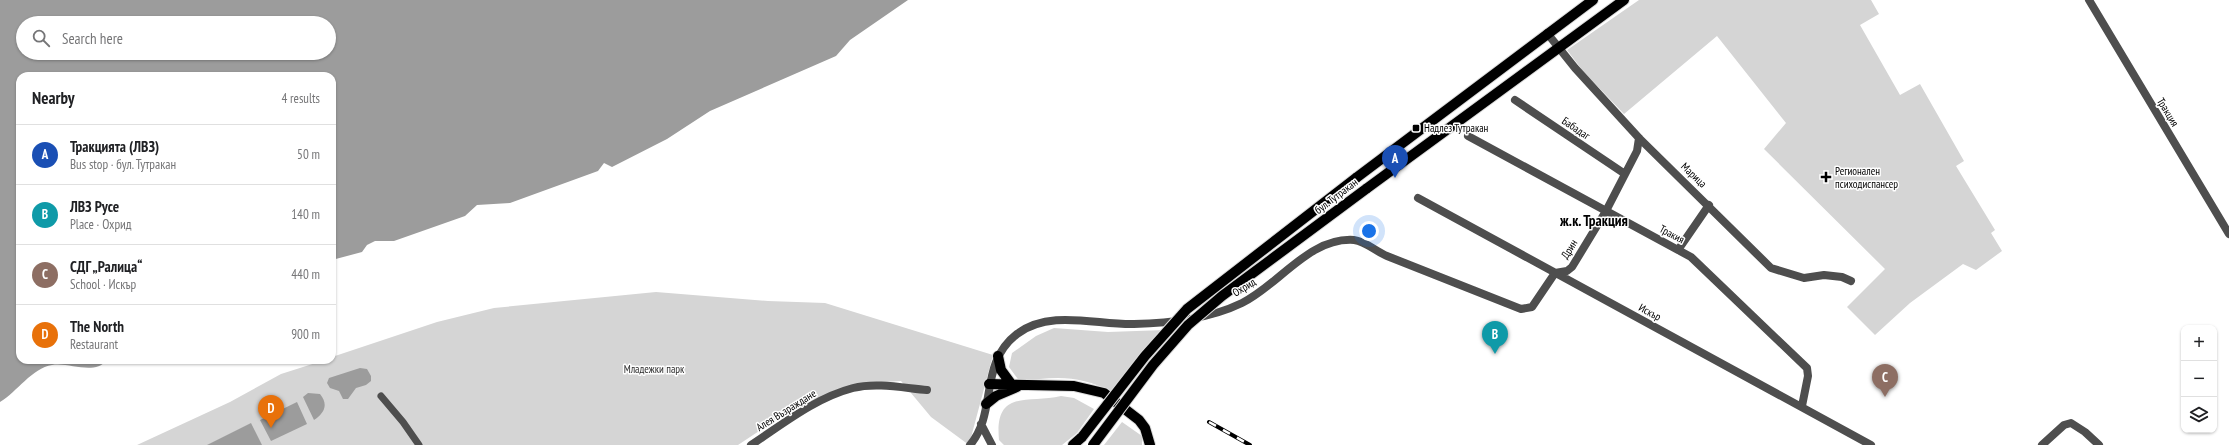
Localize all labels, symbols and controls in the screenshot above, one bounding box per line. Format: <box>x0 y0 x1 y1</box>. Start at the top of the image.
search box <box>16 16 336 60</box>
icon: search <box>30 27 52 49</box>
text: Search here <box>62 29 123 48</box>
text: Nearby <box>32 87 75 109</box>
text: 4 results <box>281 90 320 107</box>
street label: Тракция <box>2154 95 2182 129</box>
street label: Бабадаг <box>1559 114 1593 143</box>
place label: Надлез Тутракан <box>1424 121 1489 135</box>
marker: Надлез Тутракан <box>1411 123 1421 133</box>
text: Тракцията (ЛВЗ) <box>70 137 159 156</box>
pin: A <box>1382 145 1408 178</box>
text: A <box>42 146 48 163</box>
text: 50 m <box>297 146 320 163</box>
text: Bus stop · бул. Тутракан <box>70 156 176 173</box>
street label: Марица <box>1678 159 1710 191</box>
place label: Регионален психодиспансер <box>1835 164 1898 191</box>
marker: Регионален психодиспансер <box>1820 171 1832 183</box>
street label: бул. Тутракан <box>1312 175 1361 217</box>
text: ЛВЗ Русе <box>70 197 119 216</box>
text: B <box>42 206 48 223</box>
text: 140 m <box>291 206 320 223</box>
district label: ж.к. Тракция <box>1559 211 1628 230</box>
text: Place · Охрид <box>70 216 131 233</box>
your location <box>1359 221 1379 241</box>
street label: Тракия <box>1657 222 1687 246</box>
street label: Дрин <box>1558 236 1580 261</box>
text: СДГ „Ралица“ <box>70 257 142 276</box>
text: C <box>42 266 48 283</box>
text: 440 m <box>291 266 320 283</box>
street label: Охрид <box>1230 274 1258 300</box>
text: School · Искър <box>70 276 136 293</box>
street label: Искър <box>1636 300 1664 324</box>
text: The North <box>70 317 124 336</box>
pin: B <box>1482 321 1508 354</box>
map controls <box>2181 325 2217 433</box>
button: + <box>2181 325 2217 361</box>
text: D <box>42 326 48 343</box>
text: 900 m <box>291 326 320 343</box>
text: Restaurant <box>70 336 118 353</box>
button: − <box>2181 361 2217 397</box>
park label: Младежки парк <box>624 362 685 376</box>
pin: C <box>1872 364 1898 397</box>
street label: Алея Възраждане <box>753 386 819 434</box>
pin: D <box>258 395 284 428</box>
button: layers <box>2181 397 2217 433</box>

